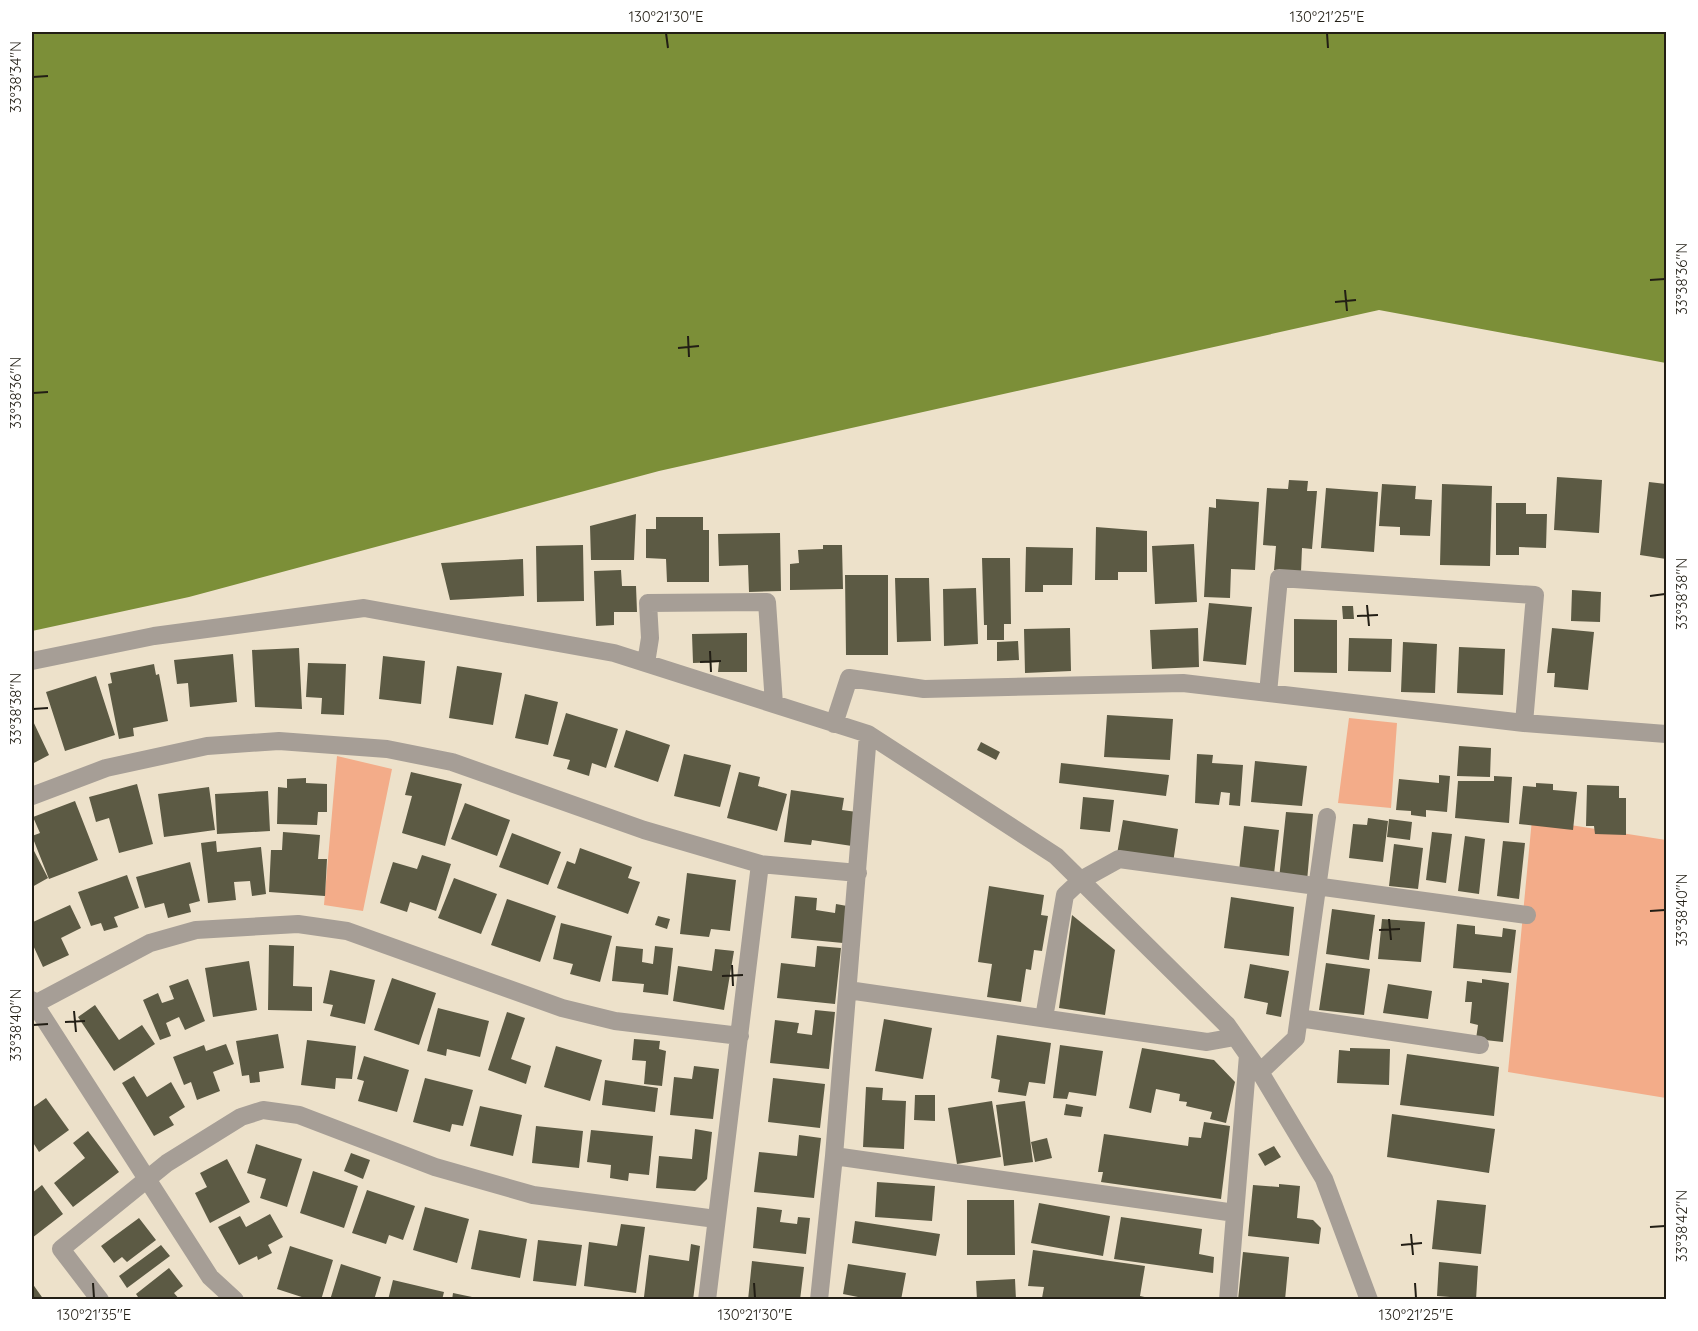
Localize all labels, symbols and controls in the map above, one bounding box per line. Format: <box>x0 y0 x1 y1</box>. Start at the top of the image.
text: 130°21'30"E <box>628 7 704 26</box>
text: 130°21'25"E <box>1290 7 1364 26</box>
text: 33°38'34"N <box>6 41 25 113</box>
text: 33°38'36"N <box>1672 243 1691 315</box>
text: 33°38'36"N <box>6 357 25 429</box>
text: 33°38'38"N <box>1672 558 1691 630</box>
text: 33°38'38"N <box>6 673 25 745</box>
text: 33°38'40"N <box>1672 873 1691 947</box>
text: 33°38'40"N <box>6 988 25 1062</box>
text: 33°38'42"N <box>1672 1190 1691 1262</box>
text: 130°21'35"E <box>57 1305 131 1324</box>
text: 130°21'30"E <box>717 1305 793 1324</box>
text: 130°21'25"E <box>1379 1305 1453 1324</box>

